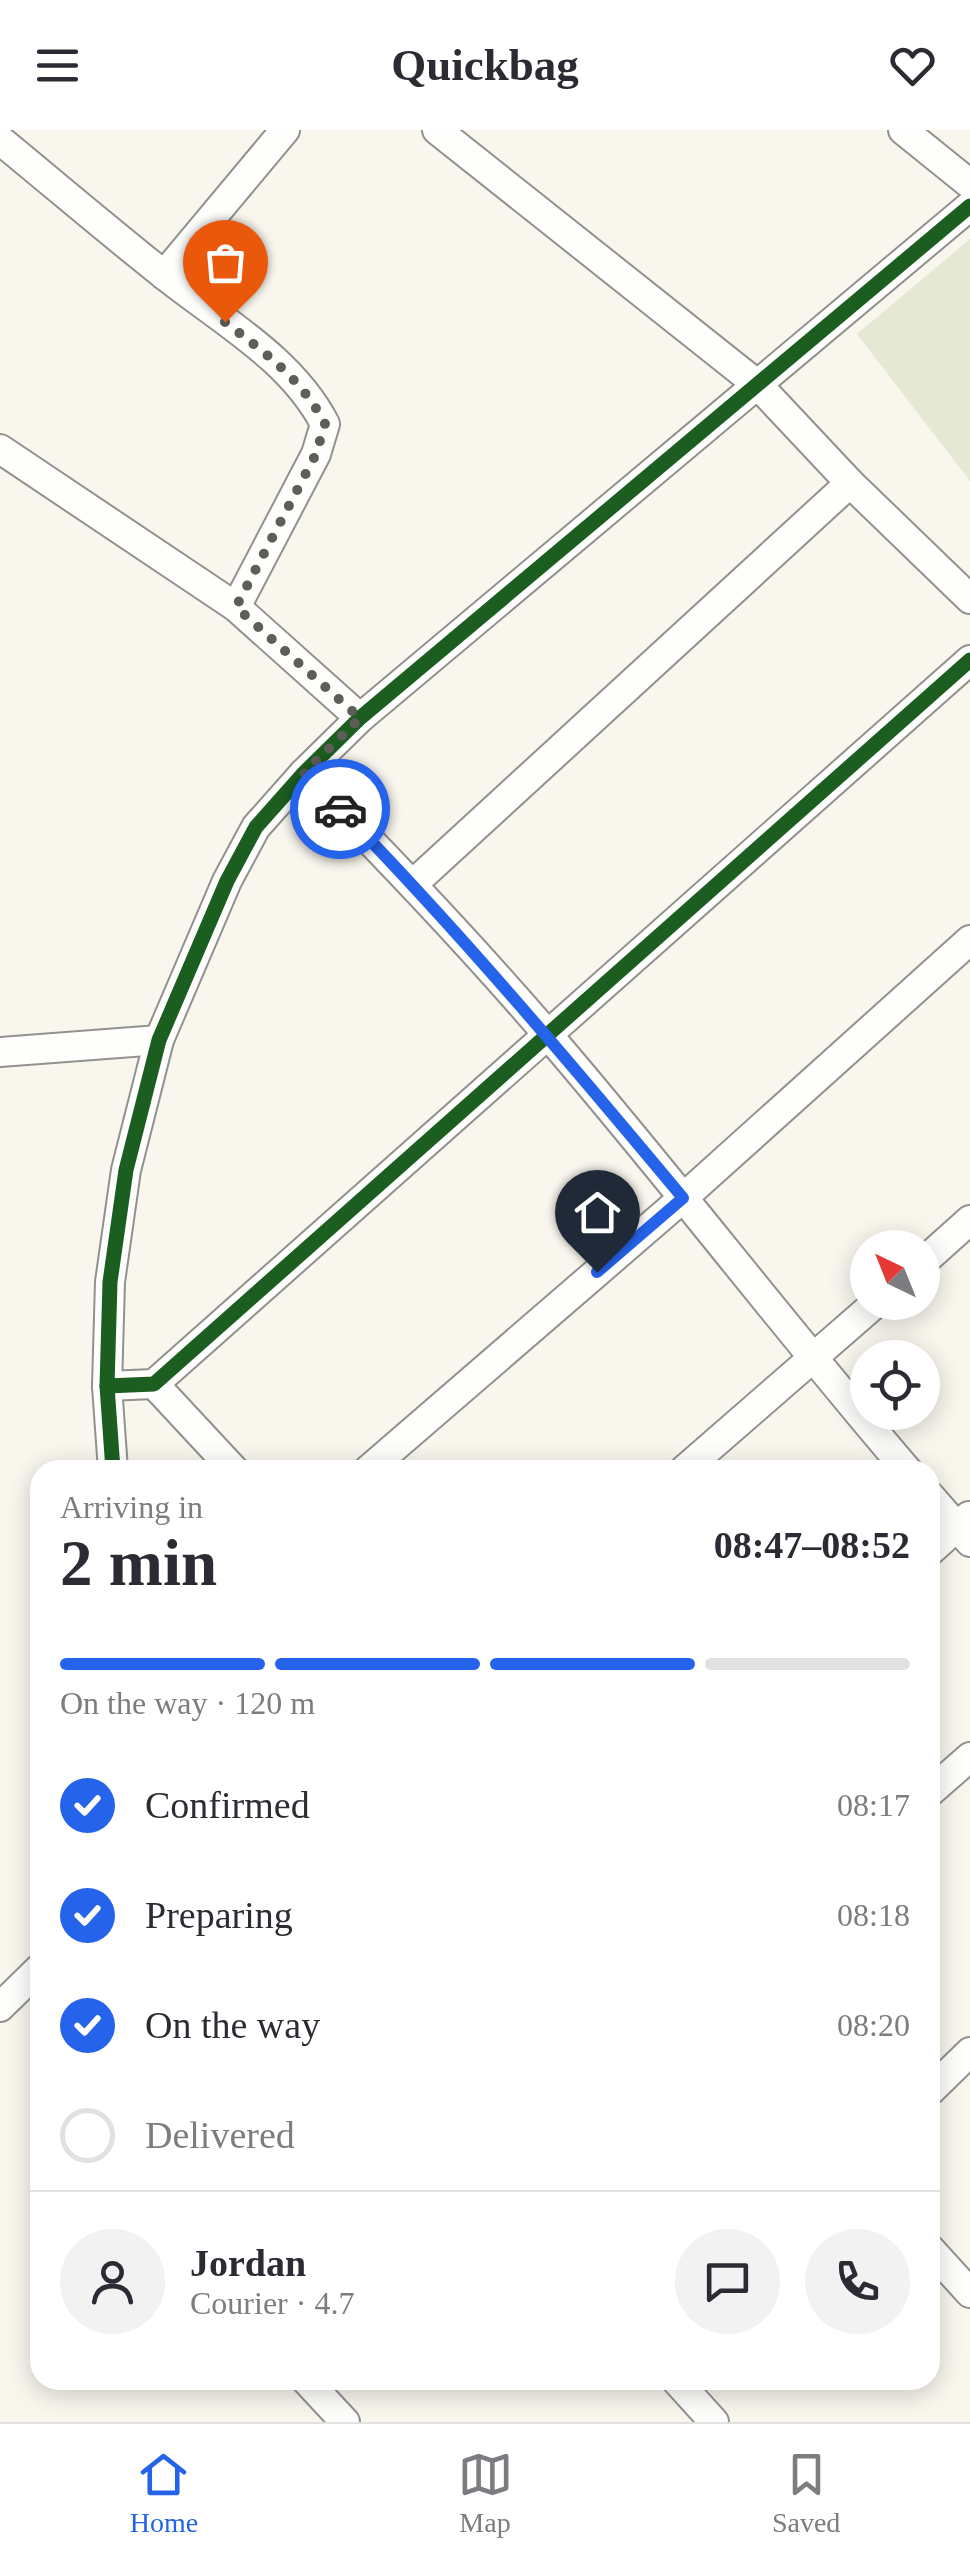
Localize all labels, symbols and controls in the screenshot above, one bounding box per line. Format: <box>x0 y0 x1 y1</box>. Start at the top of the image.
icon: menu <box>30 38 85 93</box>
icon: heart <box>885 38 940 93</box>
text: Quickbag <box>391 40 579 90</box>
pin <box>183 220 268 323</box>
icon: bag <box>198 235 253 290</box>
courier <box>290 759 390 859</box>
icon: car <box>313 782 368 837</box>
pin <box>555 1170 640 1273</box>
icon: home <box>570 1185 625 1240</box>
north arrow <box>850 1230 940 1320</box>
map controls <box>850 1230 940 1430</box>
button: locate <box>850 1340 940 1430</box>
text: Arriving in <box>60 1489 203 1525</box>
text: 08:47–08:52 <box>714 1524 910 1566</box>
text: 2 min <box>60 1527 217 1599</box>
text: On the way · 120 m <box>60 1685 315 1721</box>
icon: check <box>60 1778 115 1833</box>
text: Confirmed <box>145 1784 310 1826</box>
text: 08:17 <box>837 1787 910 1823</box>
icon: check <box>60 1888 115 1943</box>
text: Preparing <box>145 1894 293 1936</box>
text: 08:18 <box>837 1897 910 1933</box>
icon: check <box>60 1998 115 2053</box>
text: On the way <box>145 2004 320 2046</box>
text: 08:20 <box>837 2007 910 2043</box>
text: Delivered <box>145 2114 295 2156</box>
button: person <box>60 2229 165 2334</box>
button: chat <box>675 2229 780 2334</box>
button: phone <box>805 2229 910 2334</box>
text: Jordan <box>190 2242 306 2284</box>
text: Courier · 4.7 <box>190 2285 354 2321</box>
tab: Home <box>130 2447 198 2539</box>
tab: Map <box>458 2447 513 2539</box>
tab: Saved <box>772 2447 840 2539</box>

